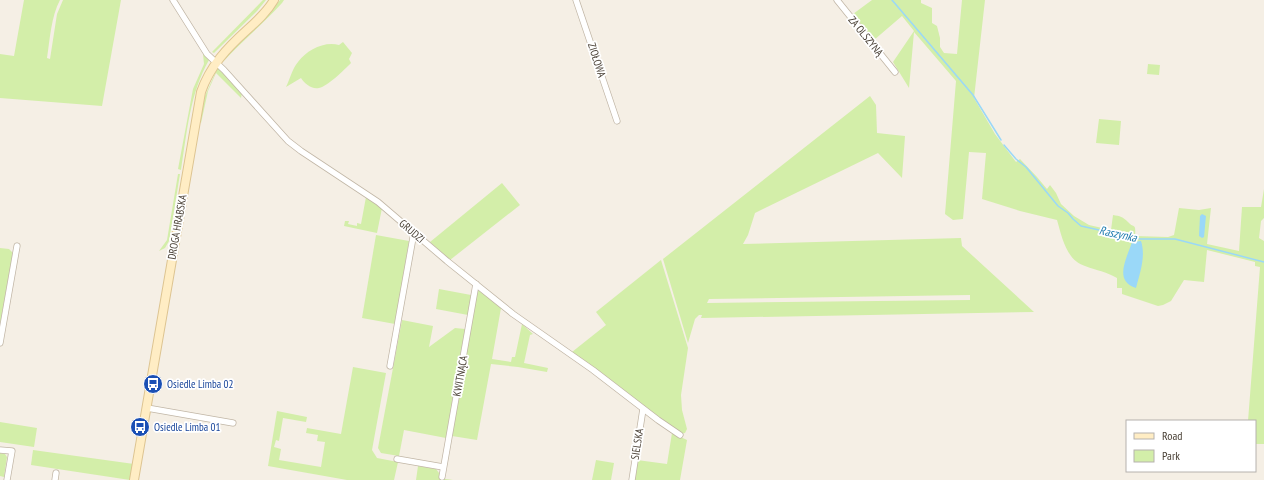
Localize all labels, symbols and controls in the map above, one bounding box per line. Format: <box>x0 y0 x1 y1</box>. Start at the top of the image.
street label: ZA OLSZYNĄ <box>846 13 887 60</box>
street label: ZIOŁOWA <box>585 41 609 80</box>
street label: DROGA HRABSKA <box>164 193 190 261</box>
street label: GRUDZI <box>396 216 428 246</box>
water label: Raszynka <box>1098 222 1139 245</box>
street label: KWITNĄCA <box>450 354 471 397</box>
bus stop icon: Osiedle Limba 02 <box>142 373 164 395</box>
place label: Osiedle Limba 02 <box>167 377 233 391</box>
bus stop icon: Osiedle Limba 01 <box>129 416 151 438</box>
place label: Osiedle Limba 01 <box>154 420 220 434</box>
legend <box>1126 420 1256 472</box>
street label: SIELSKA <box>628 427 647 461</box>
text: Road <box>1162 428 1182 443</box>
text: Park <box>1162 448 1180 463</box>

